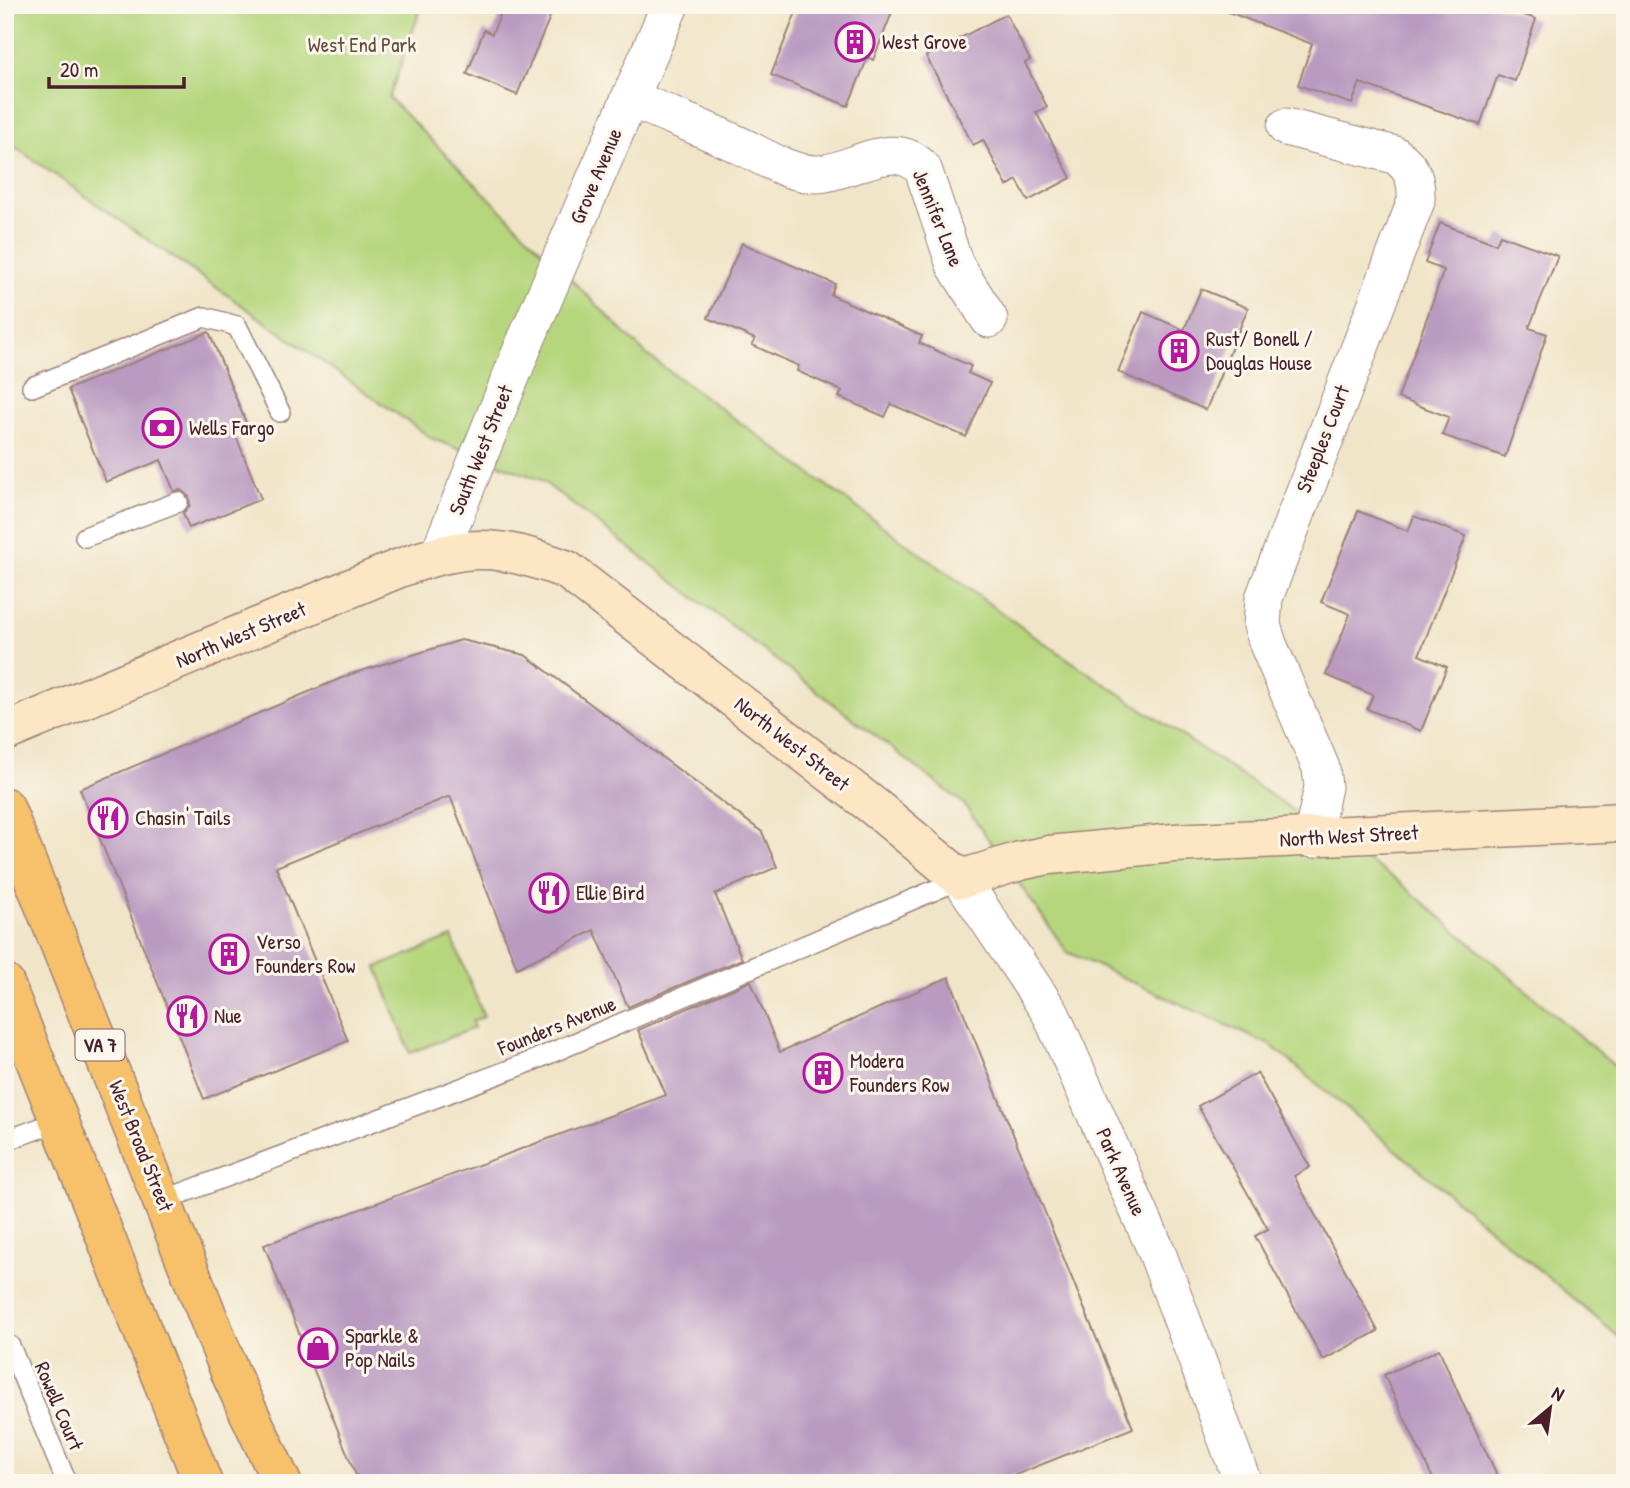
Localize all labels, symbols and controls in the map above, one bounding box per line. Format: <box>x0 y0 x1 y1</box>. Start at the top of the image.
building icon: West Grove <box>834 21 876 63</box>
place label: West Grove <box>882 27 967 56</box>
park label: West End Park <box>308 30 416 59</box>
scale bar <box>49 46 184 90</box>
text: 20 m <box>60 55 98 84</box>
street label: Grove Avenue <box>562 123 629 228</box>
street label: Jennifer Lane <box>906 165 971 271</box>
place label: Rust/ Bonell / Douglas House <box>1206 324 1313 377</box>
building icon: Rust/ Bonell / Douglas House <box>1158 330 1200 372</box>
street label: South West Street <box>441 380 520 519</box>
street label: Steeples Court <box>1289 380 1357 497</box>
bank icon: Wells Fargo <box>141 407 183 449</box>
place label: Wells Fargo <box>189 413 274 442</box>
street label: North West Street <box>171 594 311 675</box>
street label: North West Street <box>729 689 857 798</box>
restaurant icon: Chasin' Tails <box>87 797 129 839</box>
place label: Chasin' Tails <box>135 803 231 832</box>
street label: North West Street <box>1279 817 1420 854</box>
restaurant icon: Ellie Bird <box>528 872 570 914</box>
place label: Ellie Bird <box>576 878 644 907</box>
place label: Verso Founders Row <box>255 927 356 980</box>
building icon: Verso Founders Row <box>208 933 250 975</box>
street label: Founders Avenue <box>492 989 620 1063</box>
restaurant icon: Nue <box>166 995 208 1037</box>
place label: Nue <box>214 1001 242 1030</box>
road number: VA 7 <box>76 1030 124 1060</box>
place label: Modera Founders Row <box>849 1046 950 1099</box>
building icon: Modera Founders Row <box>802 1052 844 1094</box>
street label: West Broad Street <box>102 1076 181 1216</box>
street label: Park Avenue <box>1089 1123 1154 1220</box>
place label: Sparkle & Pop Nails <box>345 1321 419 1374</box>
shop icon: Sparkle & Pop Nails <box>297 1327 339 1369</box>
street label: Rowell Court <box>28 1357 91 1455</box>
north arrow <box>1514 1372 1584 1442</box>
text: N <box>1548 1379 1569 1407</box>

